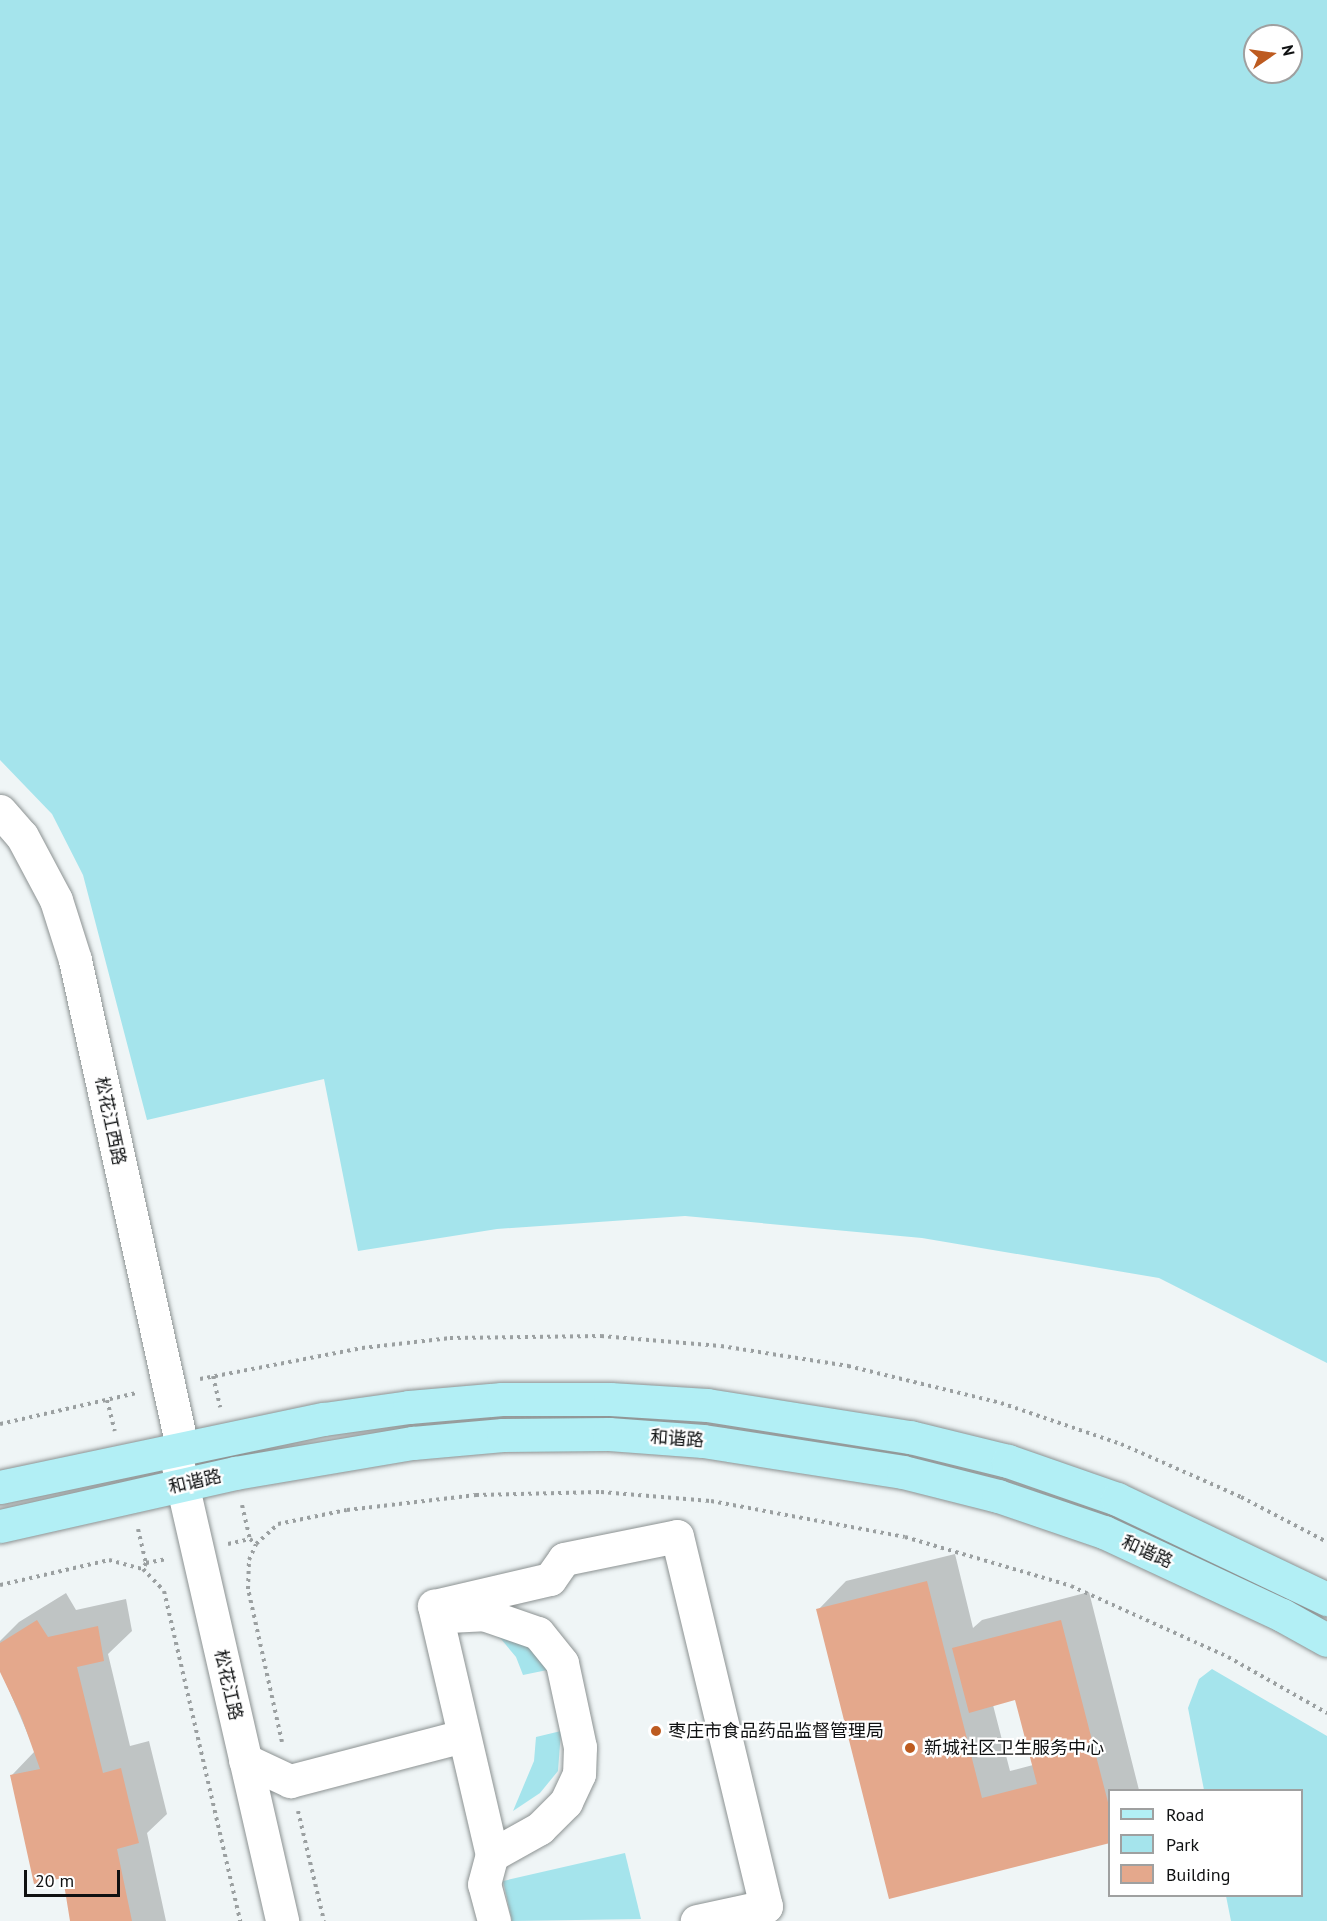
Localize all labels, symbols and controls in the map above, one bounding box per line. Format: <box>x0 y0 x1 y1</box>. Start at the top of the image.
north arrow <box>1243 24 1303 84</box>
text: N <box>1278 43 1300 58</box>
street label: 松花江西路 <box>90 1075 130 1167</box>
street label: 和谐路 <box>649 1426 705 1452</box>
street label: 和谐路 <box>166 1465 224 1499</box>
street label: 和谐路 <box>1118 1531 1176 1573</box>
street label: 松花江路 <box>209 1647 247 1723</box>
place label: 枣庄市食品药品监督管理局 <box>668 1720 884 1742</box>
marker: 枣庄市食品药品监督管理局 <box>649 1724 663 1738</box>
place label: 新城社区卫生服务中心 <box>924 1737 1104 1759</box>
marker: 新城社区卫生服务中心 <box>901 1739 919 1757</box>
legend <box>1108 1789 1303 1897</box>
text: Road <box>1166 1803 1204 1826</box>
text: Park <box>1166 1833 1199 1856</box>
scale bar <box>27 1858 123 1896</box>
text: Building <box>1166 1863 1230 1886</box>
text: 20 m <box>35 1869 74 1892</box>

